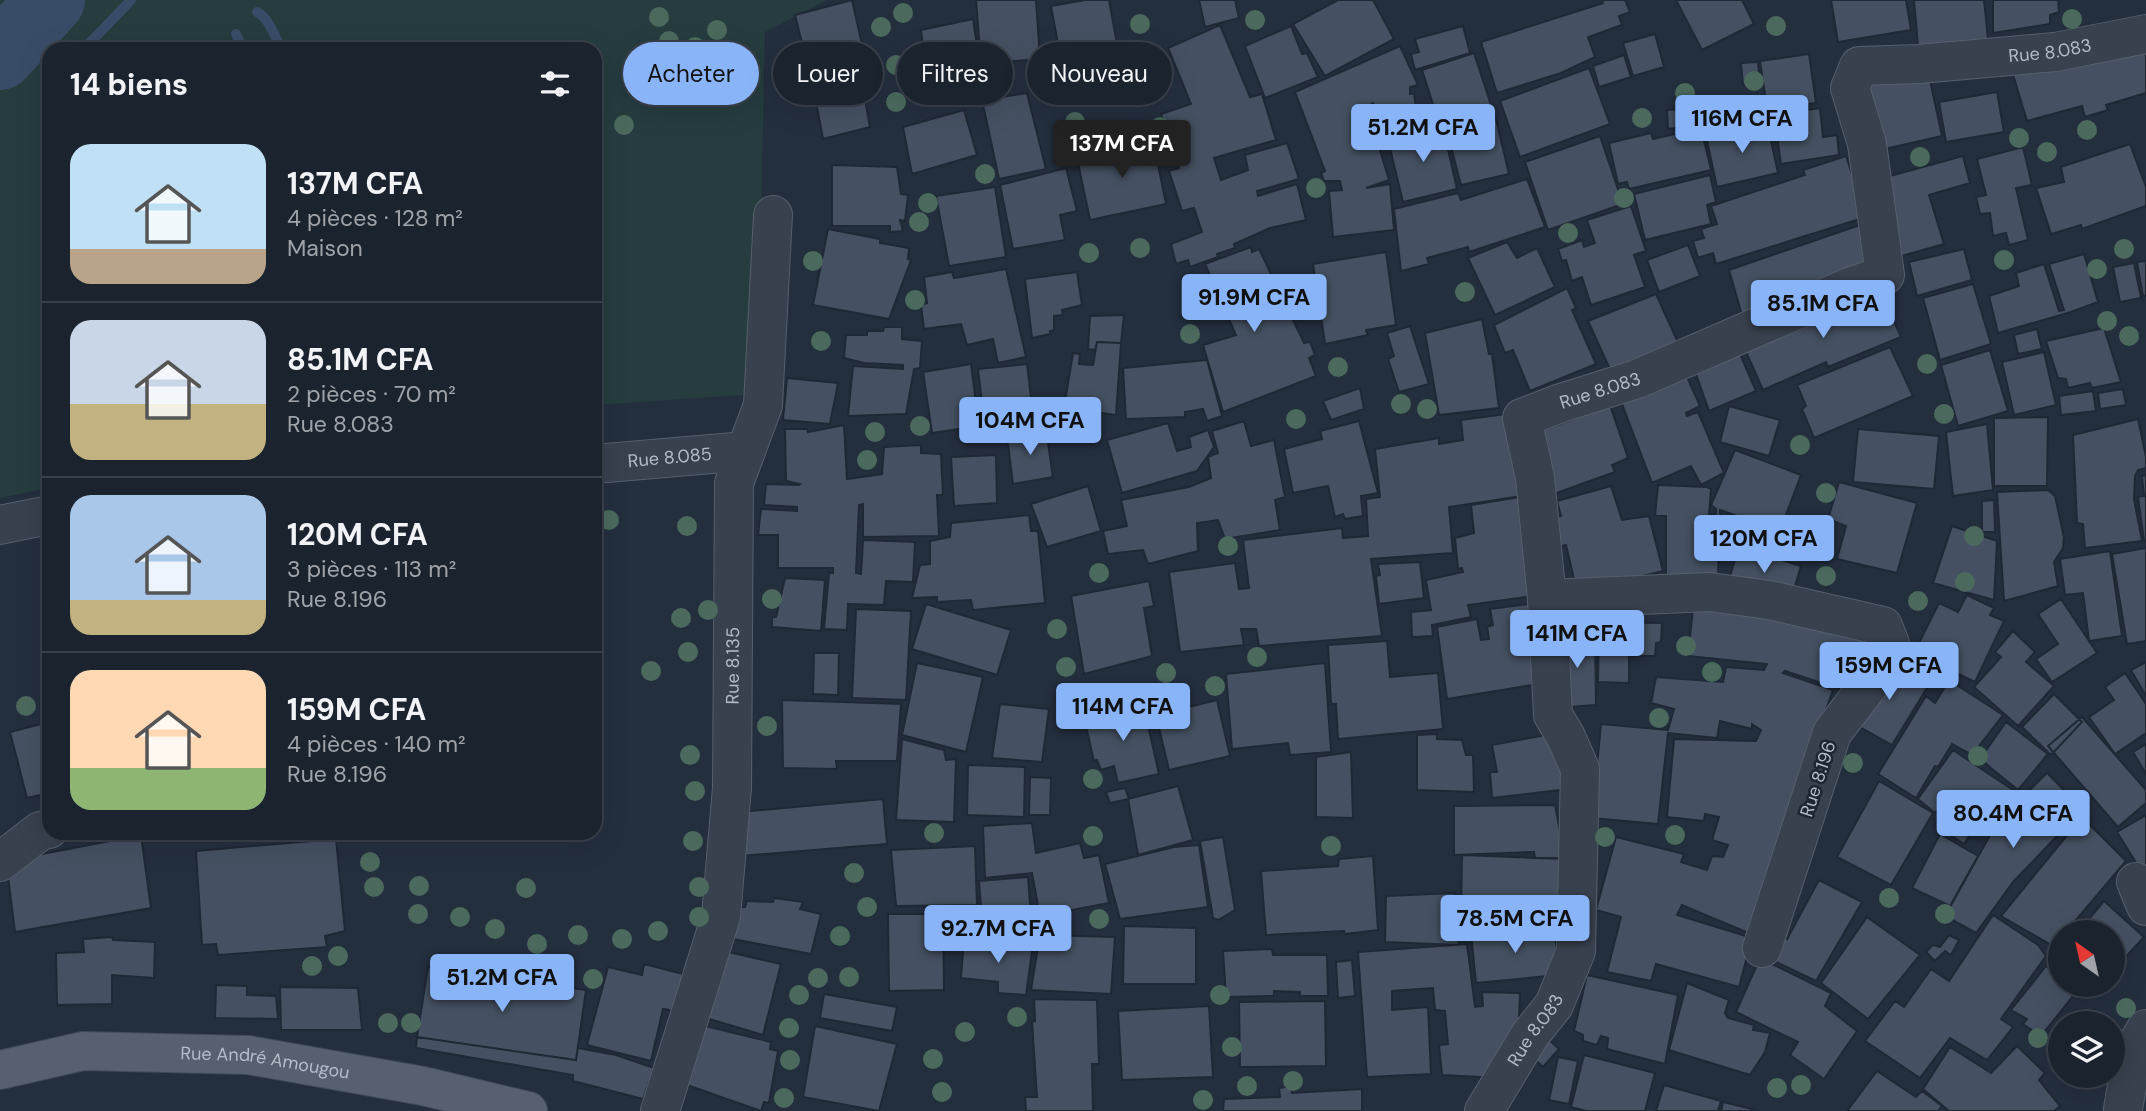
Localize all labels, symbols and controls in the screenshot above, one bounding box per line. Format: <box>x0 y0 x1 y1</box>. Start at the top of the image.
street label: Rue 8.083 <box>2007 33 2094 68</box>
chip: Acheter <box>623 42 759 105</box>
chip: Louer <box>773 42 883 105</box>
chip: Filtres <box>897 42 1013 105</box>
chip: Nouveau <box>1027 42 1172 105</box>
text: 14 biens <box>70 65 188 104</box>
icon: filters <box>536 65 574 103</box>
pin: 116M CFA <box>1670 96 1814 155</box>
text: 116M CFA <box>1691 103 1793 133</box>
pin: 51.2M CFA <box>1343 104 1503 164</box>
text: 51.2M CFA <box>1367 112 1479 142</box>
pin: 137M CFA <box>1050 120 1194 180</box>
text: 137M CFA <box>1070 128 1174 158</box>
text: 137M CFA <box>287 164 423 203</box>
icon: home <box>126 172 210 256</box>
text: 4 pièces · 128 m² <box>287 203 463 233</box>
text: Maison <box>287 233 363 263</box>
pin: 91.9M CFA <box>1174 274 1334 334</box>
pin: 85.1M CFA <box>1743 280 1903 340</box>
text: 91.9M CFA <box>1198 282 1310 312</box>
text: 85.1M CFA <box>1767 288 1879 318</box>
text: 85.1M CFA <box>287 340 434 379</box>
icon: home <box>126 348 210 432</box>
street label: Rue 8.083 <box>1557 367 1644 415</box>
text: 2 pièces · 70 m² <box>287 379 456 409</box>
pin: 104M CFA <box>958 398 1102 457</box>
text: 104M CFA <box>975 405 1085 435</box>
text: Rue 8.083 <box>287 409 394 439</box>
street label: Rue 8.085 <box>627 442 713 473</box>
text: 120M CFA <box>287 515 428 554</box>
pin: 120M CFA <box>1692 516 1836 575</box>
icon: home <box>126 523 210 607</box>
text: 120M CFA <box>1710 523 1818 553</box>
text: 3 pièces · 113 m² <box>287 554 456 584</box>
text: Rue 8.196 <box>287 584 387 614</box>
pin: 141M CFA <box>1505 610 1649 670</box>
text: 141M CFA <box>1526 618 1628 648</box>
street label: Rue 8.135 <box>721 627 745 705</box>
pin: 159M CFA <box>1817 642 1961 702</box>
text: 159M CFA <box>1836 650 1942 680</box>
pin: 114M CFA <box>1051 684 1195 743</box>
text: 159M CFA <box>287 690 426 729</box>
text: 114M CFA <box>1072 691 1174 721</box>
icon: home <box>126 698 210 782</box>
text: 4 pièces · 140 m² <box>287 729 466 759</box>
street label: Rue 8.196 <box>1794 738 1842 820</box>
text: Rue 8.196 <box>287 759 387 789</box>
pin: 80.4M CFA <box>1933 790 2093 850</box>
text: 80.4M CFA <box>1953 798 2073 828</box>
pin: 78.5M CFA <box>1435 895 1595 955</box>
text: 78.5M CFA <box>1457 903 1573 933</box>
pin: 92.7M CFA <box>918 906 1078 965</box>
text: 92.7M CFA <box>940 913 1056 943</box>
north arrow <box>2048 920 2124 998</box>
map controls <box>2048 920 2125 1088</box>
pin: 51.2M CFA <box>422 954 582 1014</box>
text: 51.2M CFA <box>446 962 558 992</box>
street label: Rue 8.083 <box>1502 991 1569 1071</box>
button: layers <box>2048 1011 2125 1088</box>
street label: Rue André Amougou <box>180 1041 352 1085</box>

